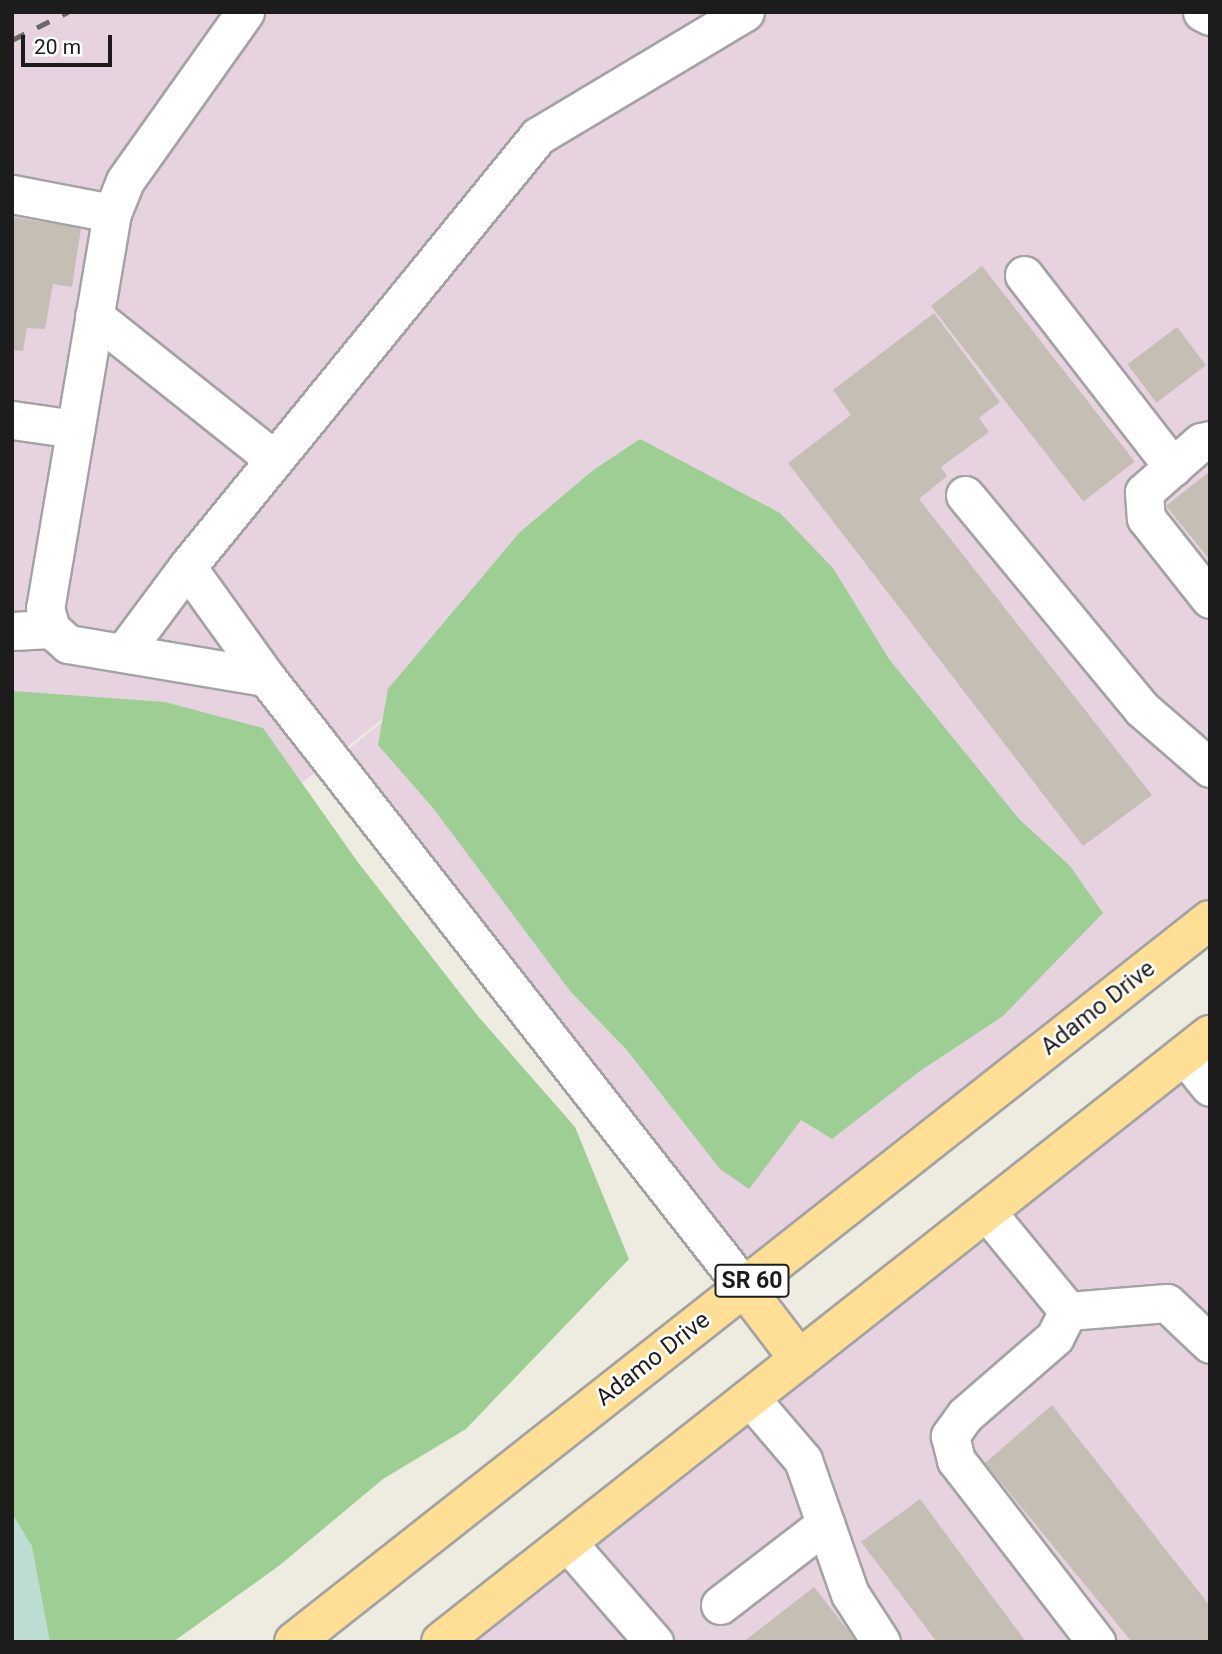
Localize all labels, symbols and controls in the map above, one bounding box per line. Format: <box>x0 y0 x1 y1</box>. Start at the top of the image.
scale bar <box>24 21 116 65</box>
text: 20 m <box>34 35 81 59</box>
street label: Adamo Drive <box>1035 955 1161 1061</box>
road number: SR 60 <box>714 1262 790 1300</box>
street label: Adamo Drive <box>590 1306 716 1412</box>

